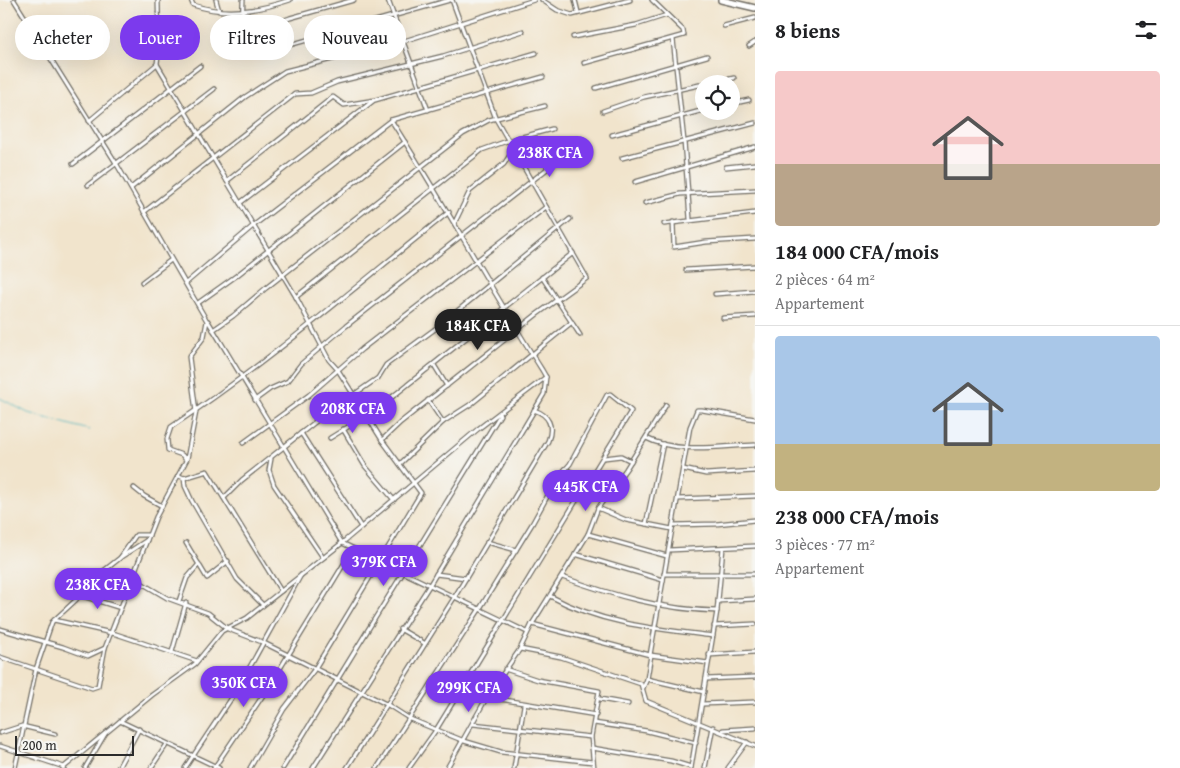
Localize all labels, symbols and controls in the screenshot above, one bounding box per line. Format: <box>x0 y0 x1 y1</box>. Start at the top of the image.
chip: Acheter <box>15 15 110 60</box>
chip: Louer <box>120 15 200 60</box>
chip: Filtres <box>210 15 294 60</box>
chip: Nouveau <box>304 15 406 60</box>
text: 8 biens <box>775 15 840 46</box>
icon: filters <box>1132 16 1160 44</box>
map controls <box>695 75 740 120</box>
button: locate <box>695 75 740 120</box>
icon: home <box>923 103 1013 193</box>
pin: 238K CFA <box>498 136 602 178</box>
text: 238K CFA <box>518 140 582 164</box>
text: 184 000 CFA/mois <box>775 236 939 267</box>
text: 2 pièces · 64 m² <box>775 267 875 291</box>
text: Appartement <box>775 291 865 315</box>
pin: 184K CFA <box>426 308 530 351</box>
text: 184K CFA <box>446 313 510 337</box>
icon: home <box>923 369 1013 459</box>
pin: 208K CFA <box>301 392 405 434</box>
text: 208K CFA <box>321 396 385 420</box>
pin: 445K CFA <box>534 470 638 512</box>
text: 445K CFA <box>554 474 618 498</box>
text: 238 000 CFA/mois <box>775 501 939 532</box>
text: 3 pièces · 77 m² <box>775 532 875 556</box>
pin: 379K CFA <box>332 544 436 587</box>
text: 379K CFA <box>352 549 416 573</box>
text: Appartement <box>775 556 865 580</box>
pin: 238K CFA <box>46 568 150 610</box>
text: 238K CFA <box>66 572 130 596</box>
pin: 350K CFA <box>192 666 296 708</box>
text: 350K CFA <box>212 670 276 694</box>
pin: 299K CFA <box>417 670 521 713</box>
text: 299K CFA <box>437 675 501 699</box>
scale bar <box>15 733 134 756</box>
text: 200 m <box>22 735 57 755</box>

